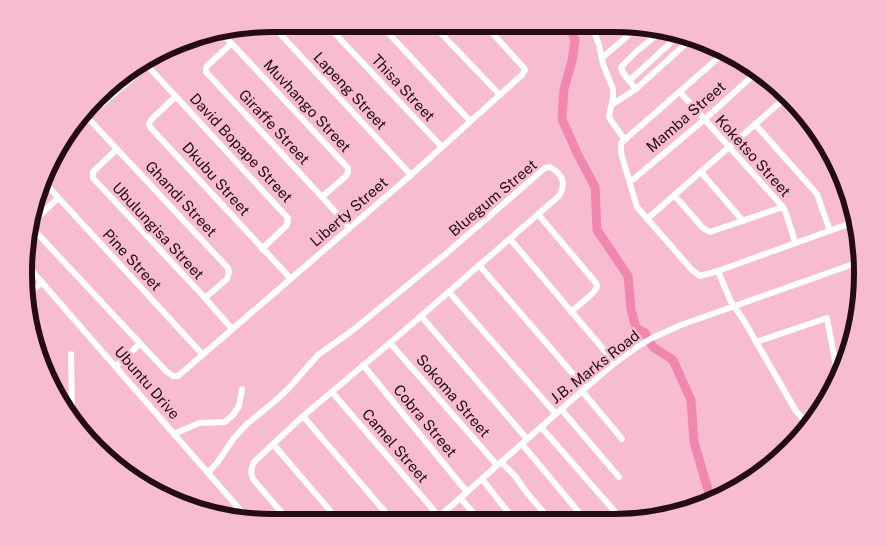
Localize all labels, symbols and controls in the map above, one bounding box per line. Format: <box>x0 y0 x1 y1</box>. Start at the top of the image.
street label: Lapeng Street <box>310 48 391 133</box>
street label: Thisa Street <box>368 51 439 125</box>
street label: Muvhango Street <box>260 56 355 155</box>
street label: Mamba Street <box>643 78 729 156</box>
street label: Giraffe Street <box>236 86 313 168</box>
street label: David Bopape Street <box>186 90 296 206</box>
street label: Koketso Street <box>712 111 795 200</box>
street label: Dkubu Street <box>179 139 254 219</box>
street label: Bluegum Street <box>445 156 540 239</box>
street label: Ghandi Street <box>142 157 221 240</box>
street label: Liberty Street <box>307 173 391 250</box>
street label: Ubulungisa Street <box>109 179 208 283</box>
street label: Pine Street <box>100 225 165 294</box>
street label: J.B. Marks Road <box>547 327 643 407</box>
street label: Ubuntu Drive <box>111 343 184 422</box>
street label: Sokoma Street <box>413 351 494 441</box>
street label: Cobra Street <box>390 381 461 460</box>
street label: Camel Street <box>359 405 432 486</box>

